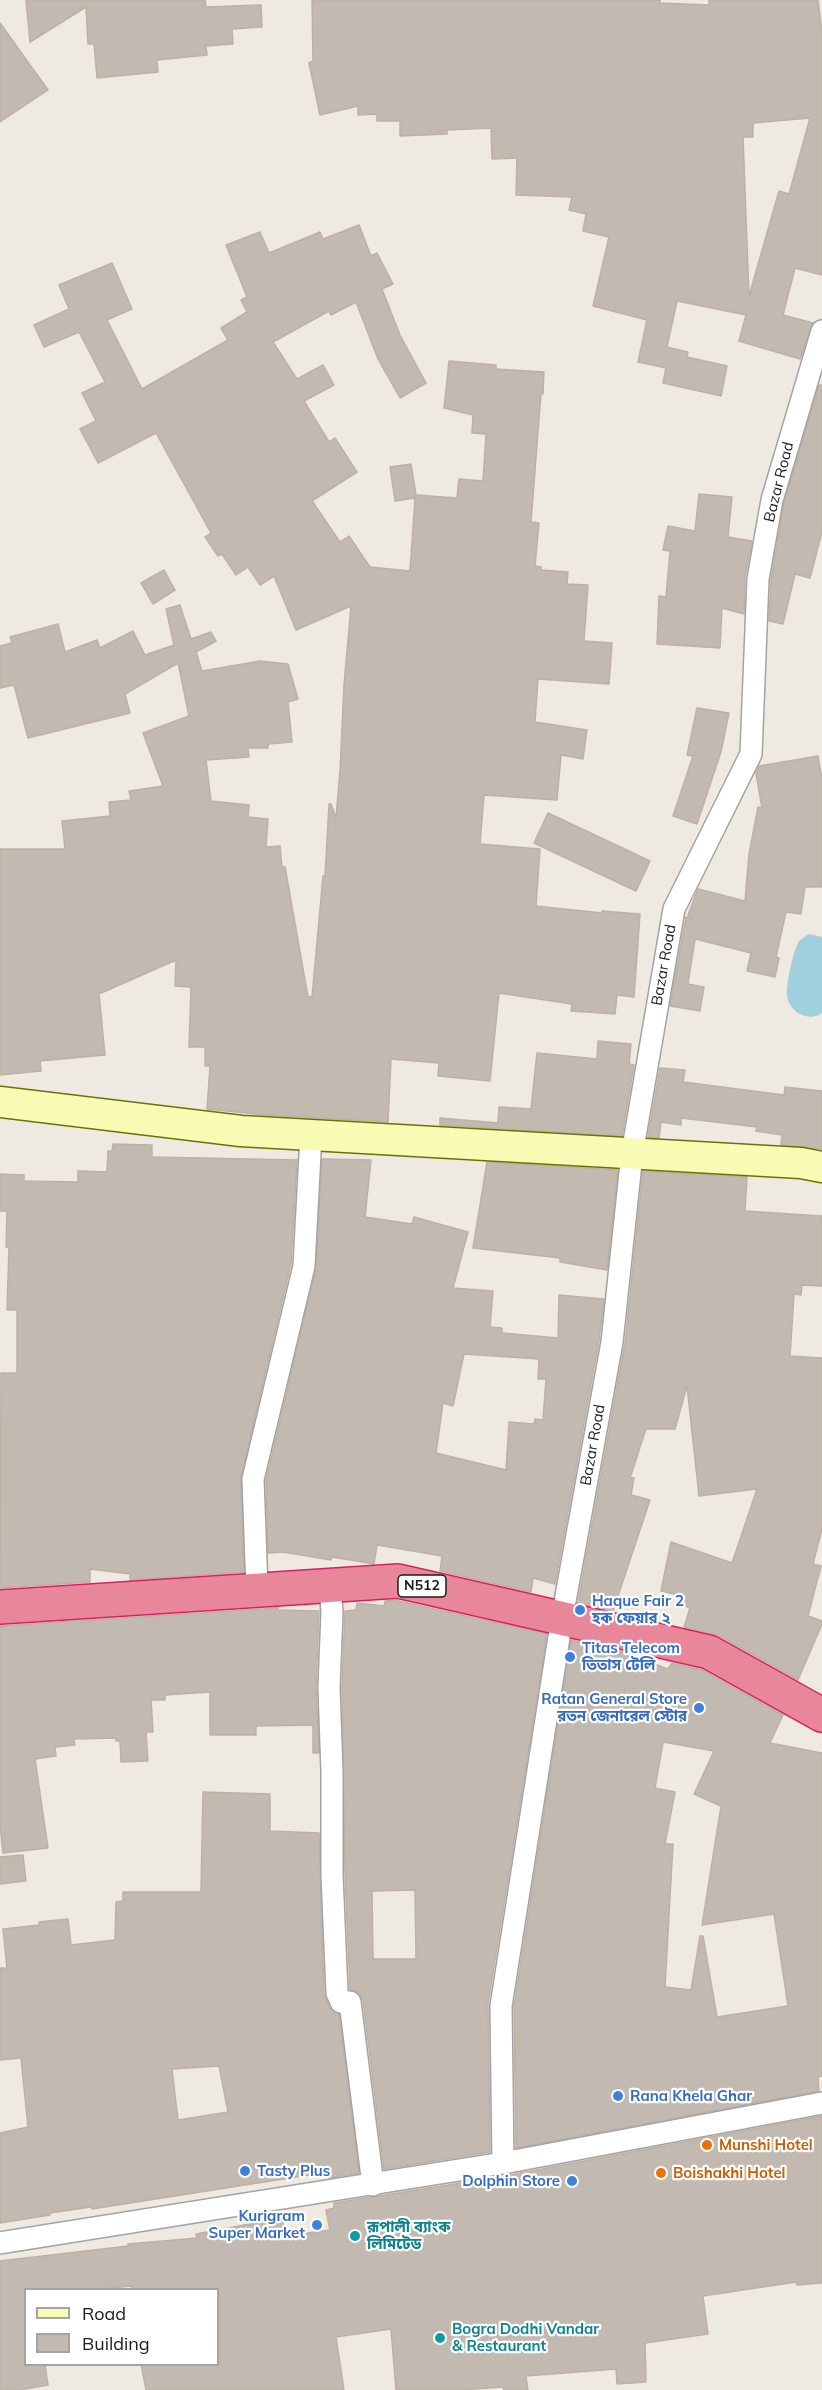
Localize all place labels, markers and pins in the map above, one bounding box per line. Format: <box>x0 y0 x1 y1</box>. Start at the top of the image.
place label: Haque Fair 2 হক ফেয়ার ২ <box>592 1592 684 1627</box>
marker: Haque Fair 2 হক ফেয়ার ২ <box>573 1603 587 1617</box>
place label: Titas Telecom তিতাস টেলি <box>582 1639 680 1674</box>
marker: Titas Telecom তিতাস টেলি <box>563 1650 577 1664</box>
place label: Ratan General Store রতন জেনারেল স্টোর <box>541 1690 687 1725</box>
marker: Ratan General Store রতন জেনারেল স্টোর <box>692 1701 706 1715</box>
place label: Rana Khela Ghar <box>630 2087 752 2105</box>
marker: Rana Khela Ghar <box>611 2089 625 2103</box>
place label: Munshi Hotel <box>719 2136 813 2154</box>
marker: Munshi Hotel <box>700 2138 714 2152</box>
place label: Tasty Plus <box>257 2162 330 2180</box>
marker: Tasty Plus <box>238 2164 252 2178</box>
place label: Boishakhi Hotel <box>673 2164 786 2182</box>
marker: Boishakhi Hotel <box>654 2166 668 2180</box>
place label: Dolphin Store <box>462 2172 560 2190</box>
marker: Dolphin Store <box>565 2174 579 2188</box>
place label: Kurigram Super Market <box>209 2207 305 2242</box>
marker: Kurigram Super Market <box>310 2218 324 2232</box>
place label: রূপালী ব্যাংক লিমিটেড <box>367 2218 451 2253</box>
marker: রূপালী ব্যাংক লিমিটেড <box>348 2229 362 2243</box>
place label: Bogra Dodhi Vandar & Restaurant <box>452 2320 599 2355</box>
marker: Bogra Dodhi Vandar & Restaurant <box>433 2331 447 2345</box>

